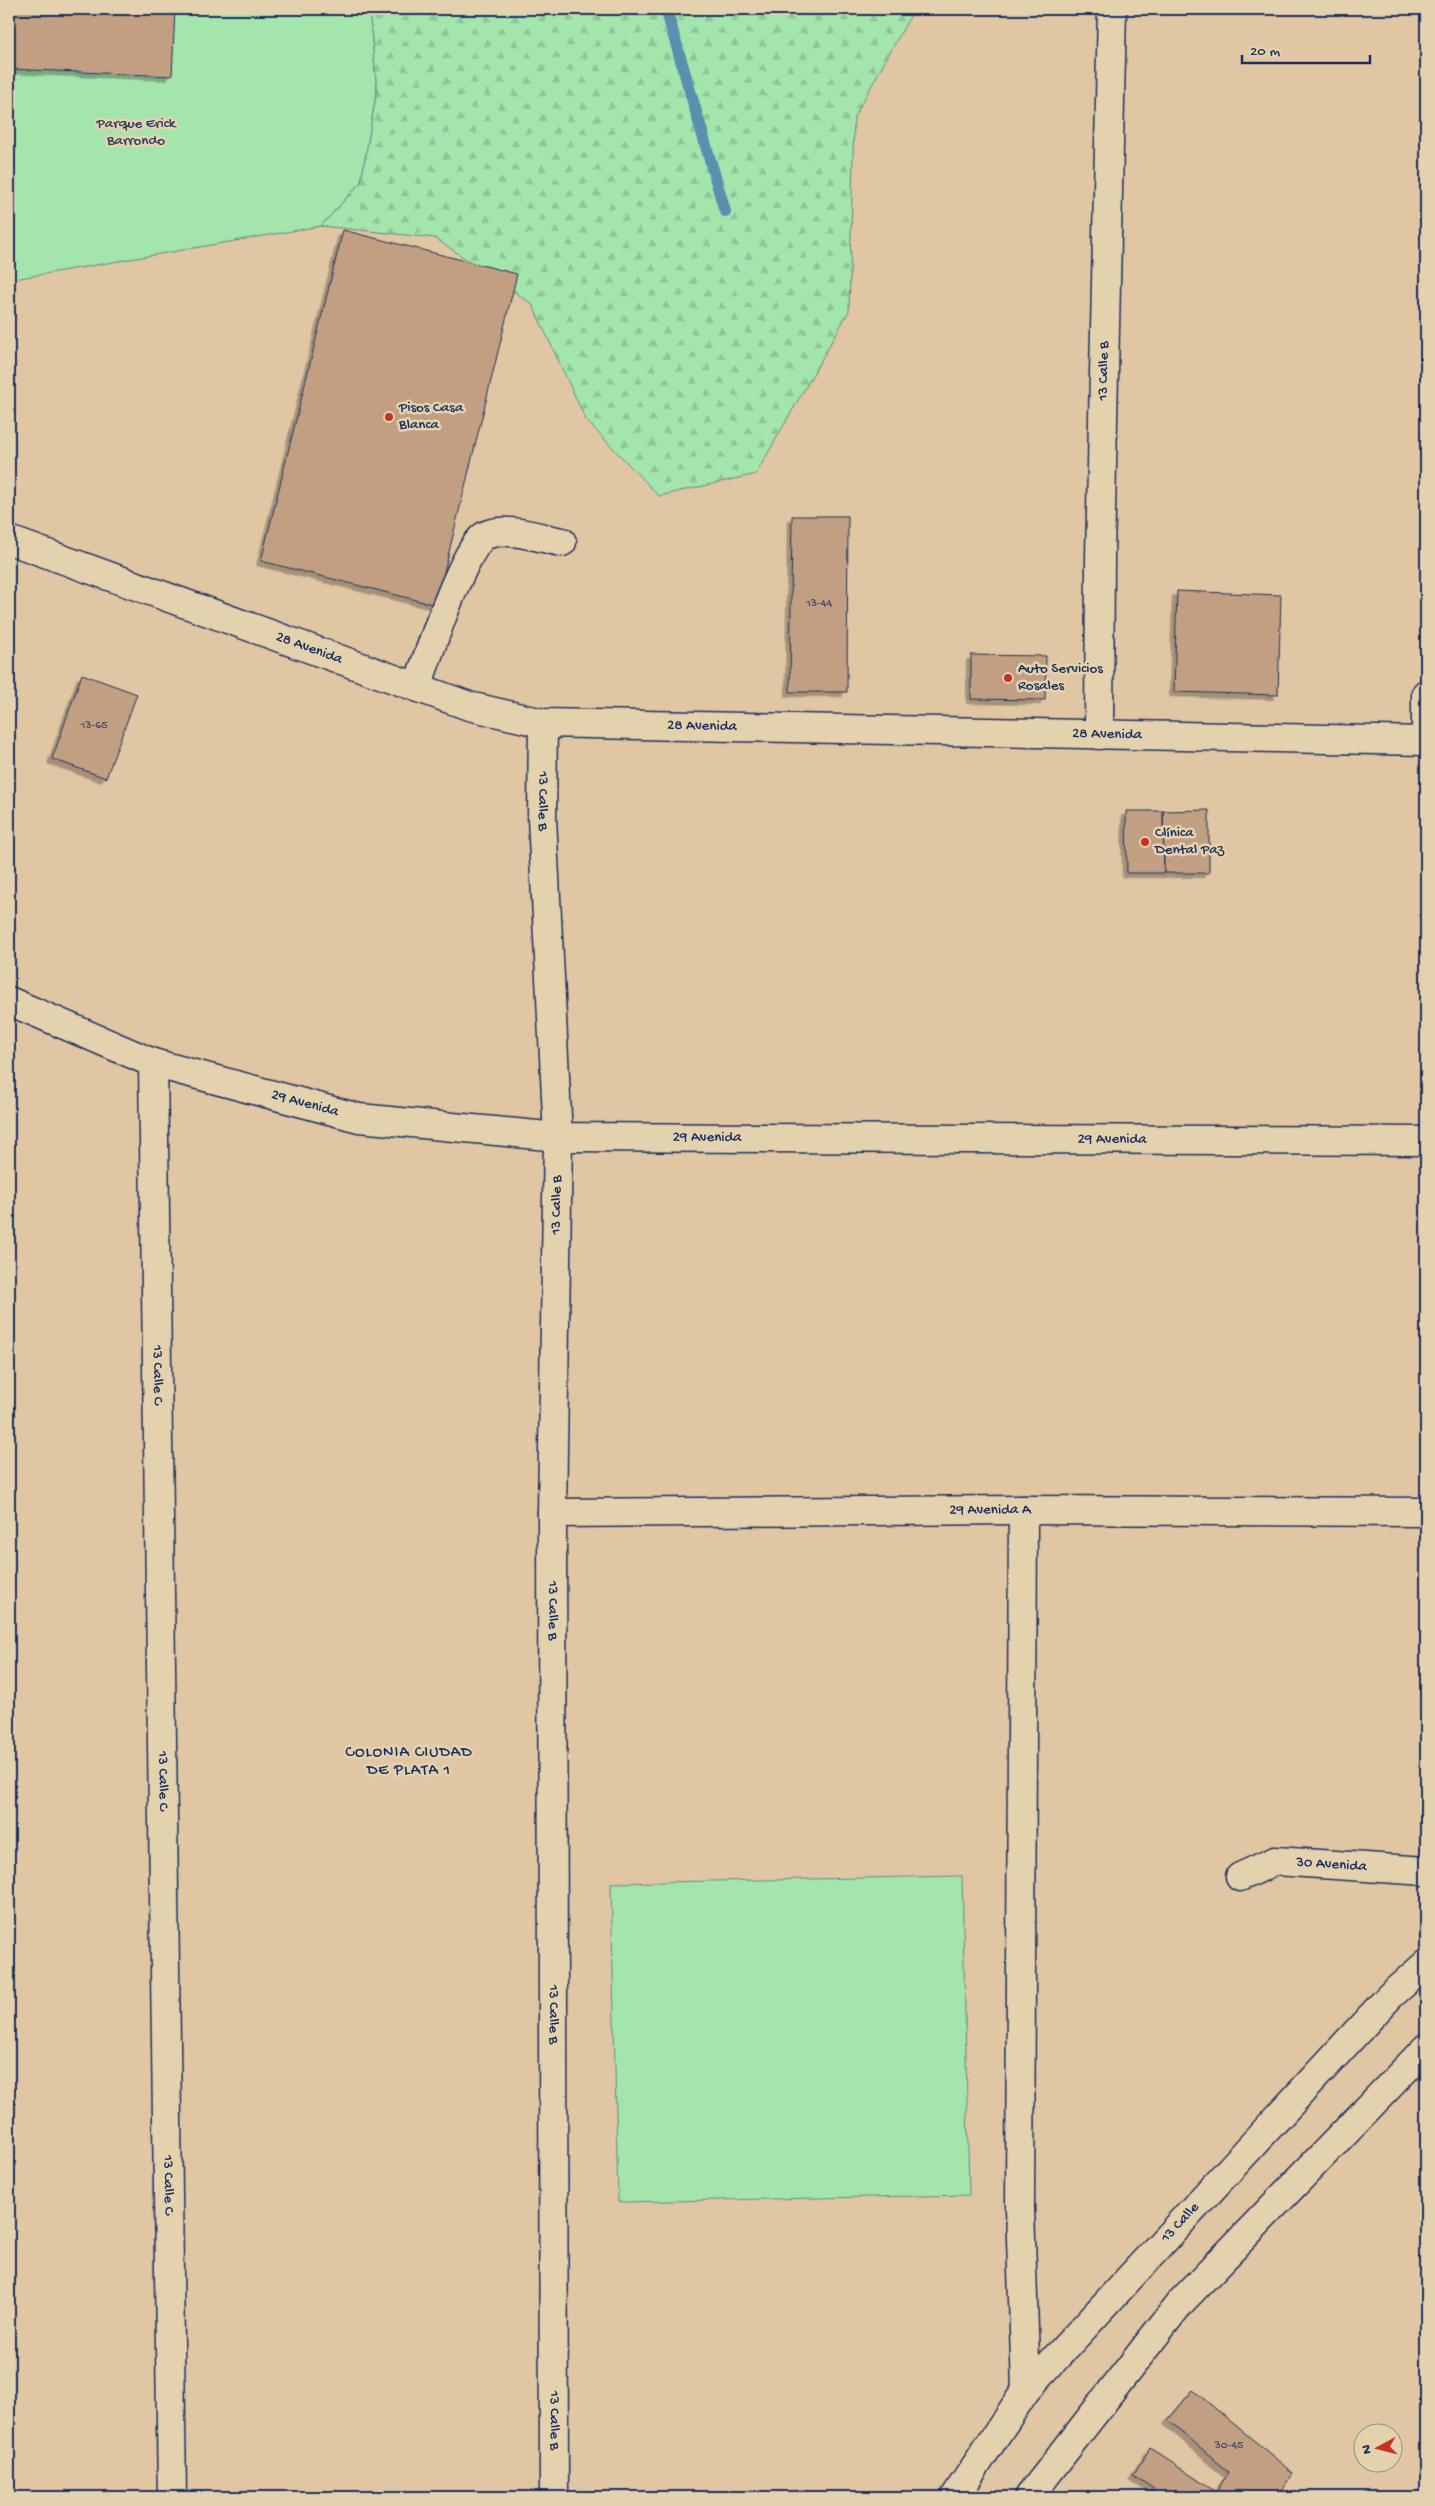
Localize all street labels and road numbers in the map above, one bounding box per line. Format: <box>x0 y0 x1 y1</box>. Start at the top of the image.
street label: 13 Calle B <box>1094 341 1114 402</box>
street label: 28 Avenida <box>273 628 346 669</box>
street label: 28 Avenida <box>667 717 738 736</box>
street label: 28 Avenida <box>1072 725 1143 744</box>
street label: 13 Calle B <box>533 770 552 832</box>
street label: 29 Avenida <box>269 1086 341 1121</box>
street label: 29 Avenida <box>672 1129 742 1147</box>
street label: 29 Avenida <box>1077 1130 1147 1149</box>
street label: 13 Calle B <box>547 1175 567 1236</box>
street label: 13 Calle C <box>148 1344 167 1406</box>
street label: 29 Avenida A <box>949 1501 1032 1519</box>
street label: 13 Calle B <box>543 1580 561 1641</box>
street label: 13 Calle C <box>153 1750 172 1812</box>
street label: 30 Avenida <box>1295 1853 1368 1876</box>
street label: 13 Calle B <box>544 1984 562 2045</box>
street label: 13 Calle C <box>158 2154 177 2216</box>
street label: 13 Calle <box>1157 2199 1204 2247</box>
street label: 13 Calle B <box>545 2390 563 2451</box>

